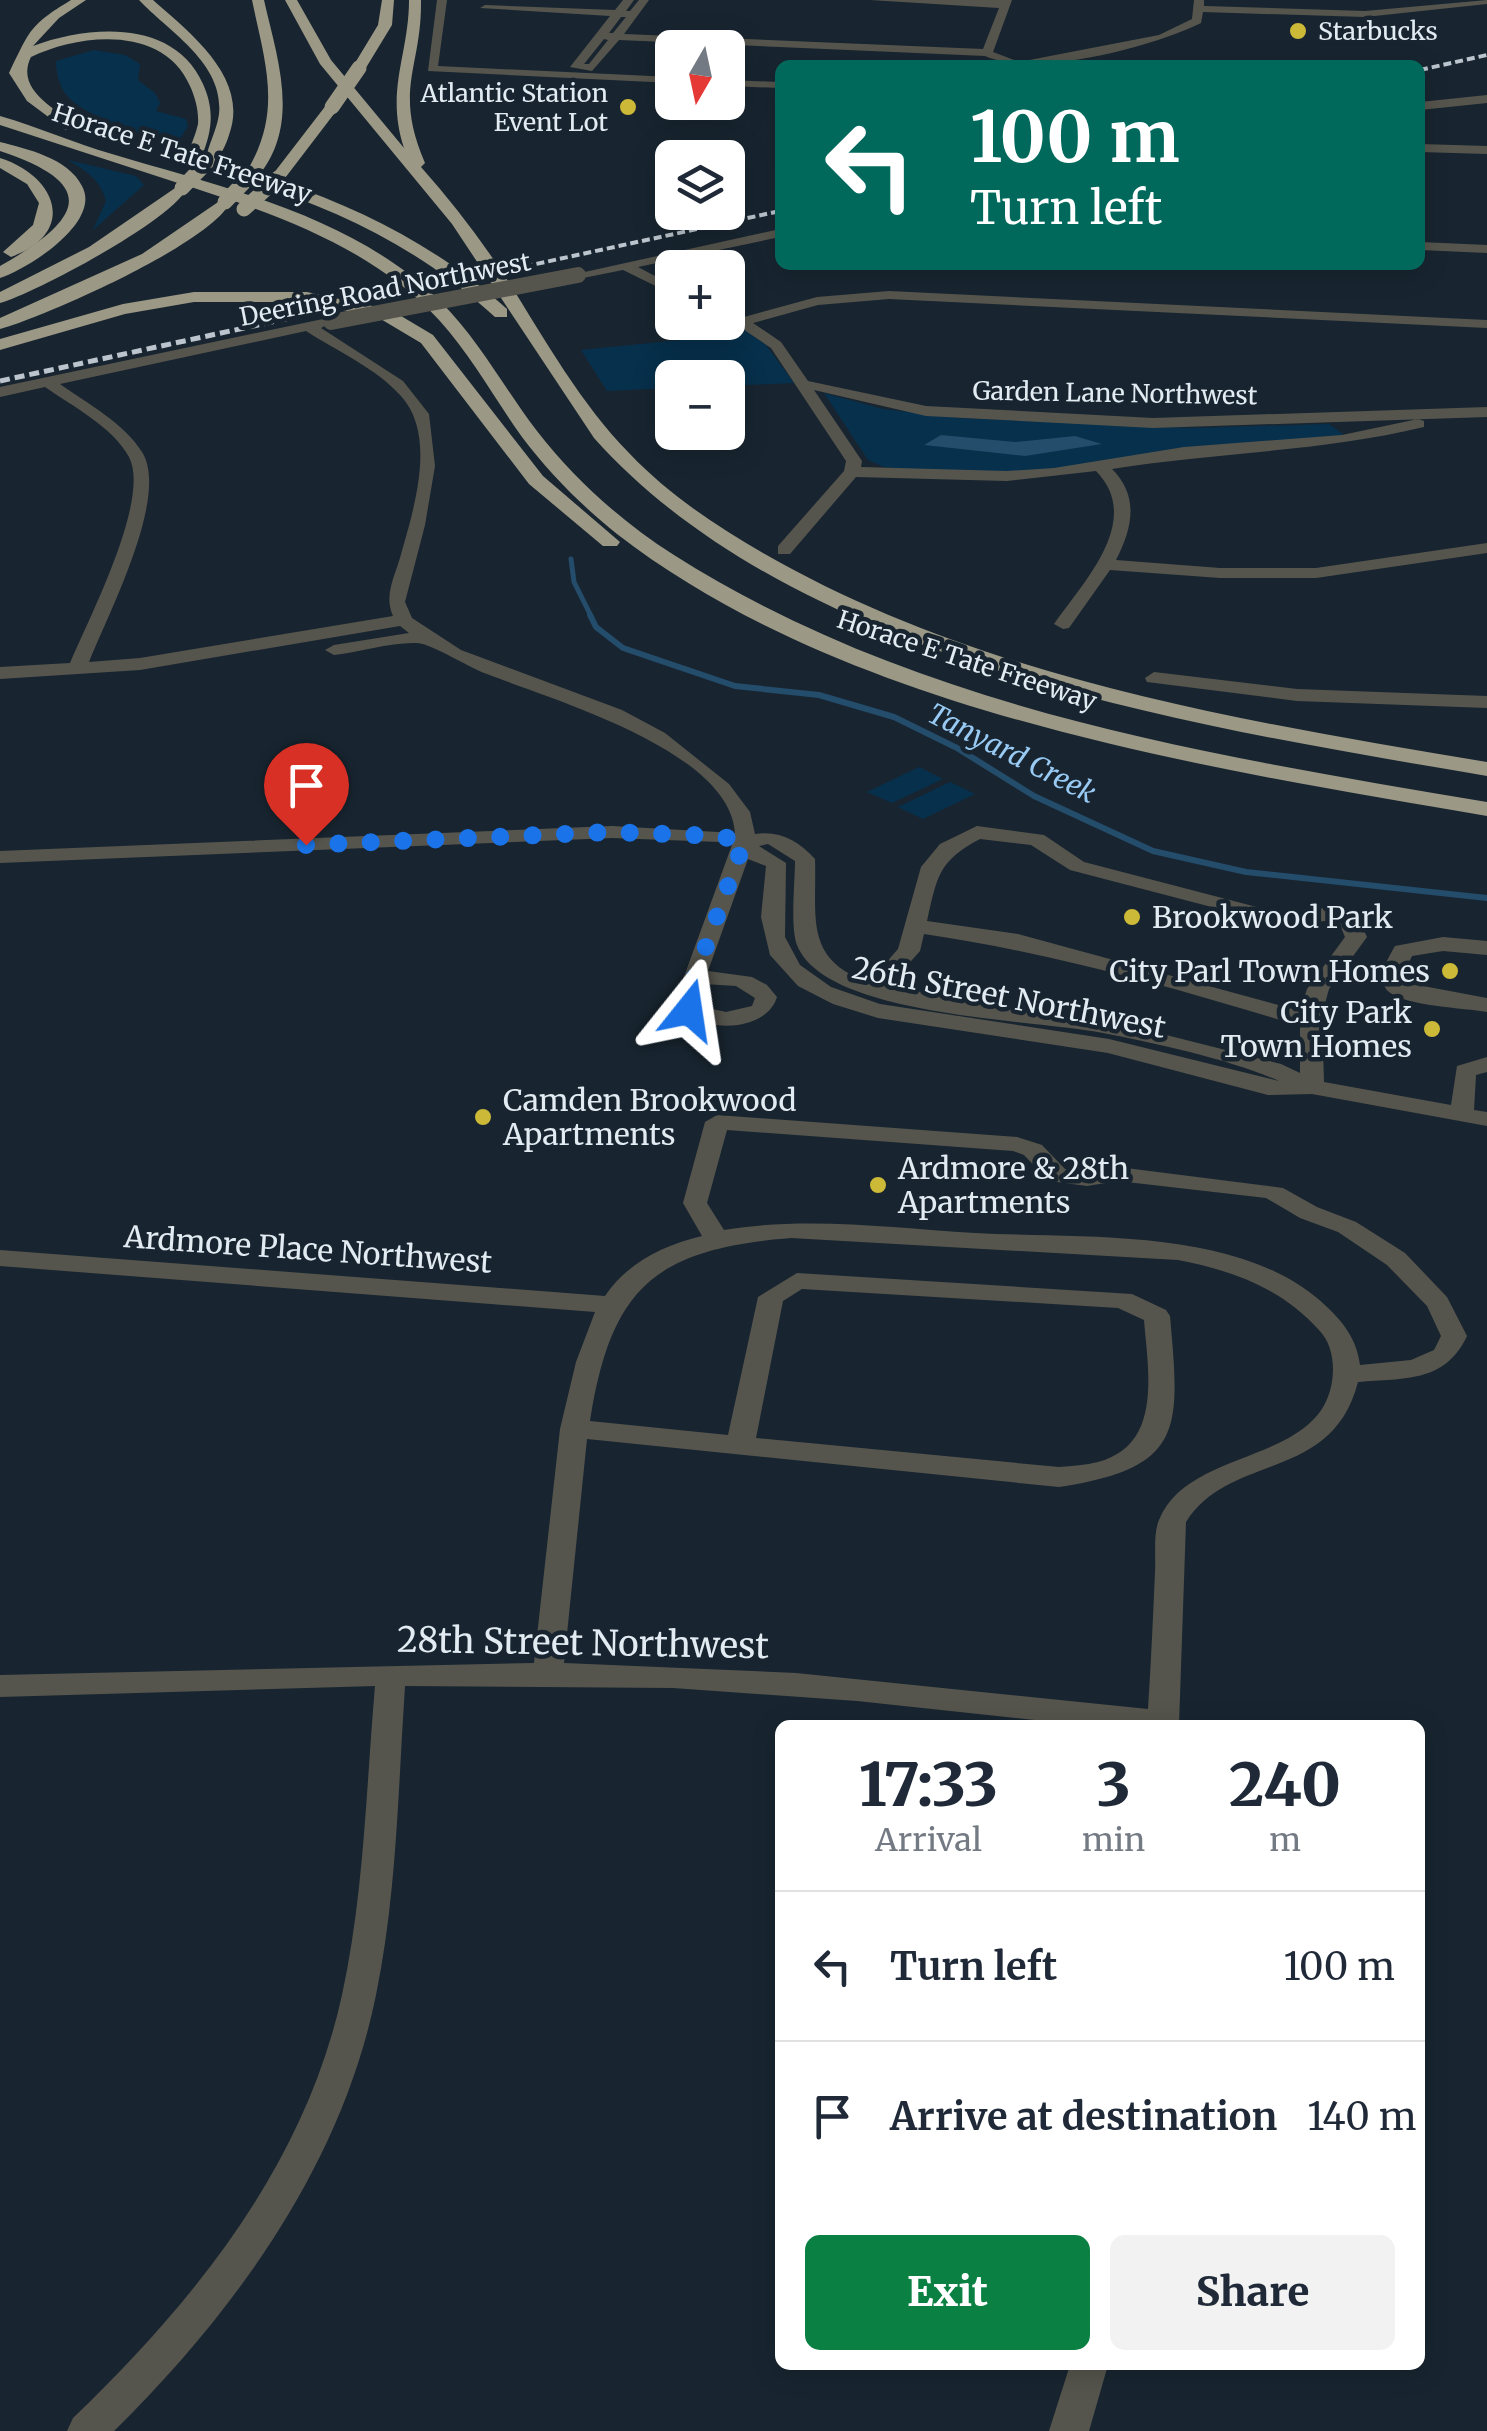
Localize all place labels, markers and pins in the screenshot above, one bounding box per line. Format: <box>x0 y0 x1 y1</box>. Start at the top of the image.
place label: Starbucks <box>1318 15 1438 47</box>
marker: Starbucks <box>1287 20 1309 42</box>
place label: Atlantic Station Event Lot <box>419 77 608 138</box>
marker: Atlantic Station Event Lot <box>617 96 639 118</box>
pin <box>264 743 349 846</box>
place label: Brookwood Park <box>1152 898 1393 936</box>
marker: Brookwood Park <box>1121 906 1143 928</box>
place label: City Parl Town Homes <box>1109 952 1430 990</box>
marker: City Parl Town Homes <box>1439 960 1461 982</box>
place label: City Park Town Homes <box>1220 993 1412 1065</box>
marker: City Park Town Homes <box>1421 1018 1443 1040</box>
place label: Camden Brookwood Apartments <box>502 1081 797 1153</box>
marker: Camden Brookwood Apartments <box>472 1106 494 1128</box>
place label: Ardmore & 28th Apartments <box>897 1149 1129 1221</box>
marker: Ardmore & 28th Apartments <box>867 1174 889 1196</box>

